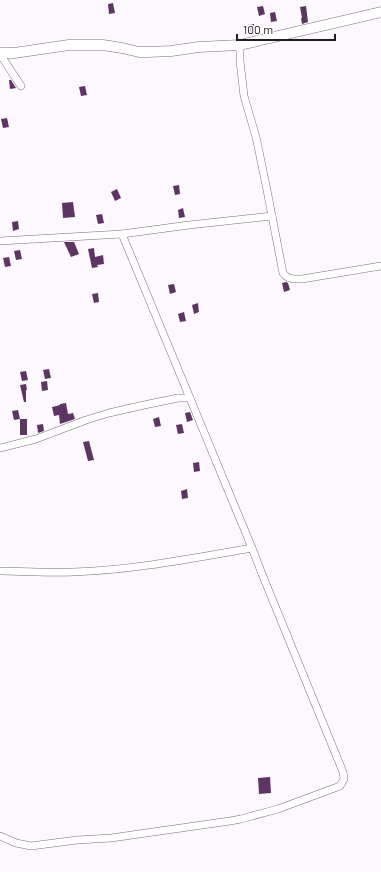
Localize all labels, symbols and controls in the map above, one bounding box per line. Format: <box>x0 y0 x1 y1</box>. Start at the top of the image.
scale bar <box>237 16 335 42</box>
text: 100 m <box>243 22 273 36</box>

